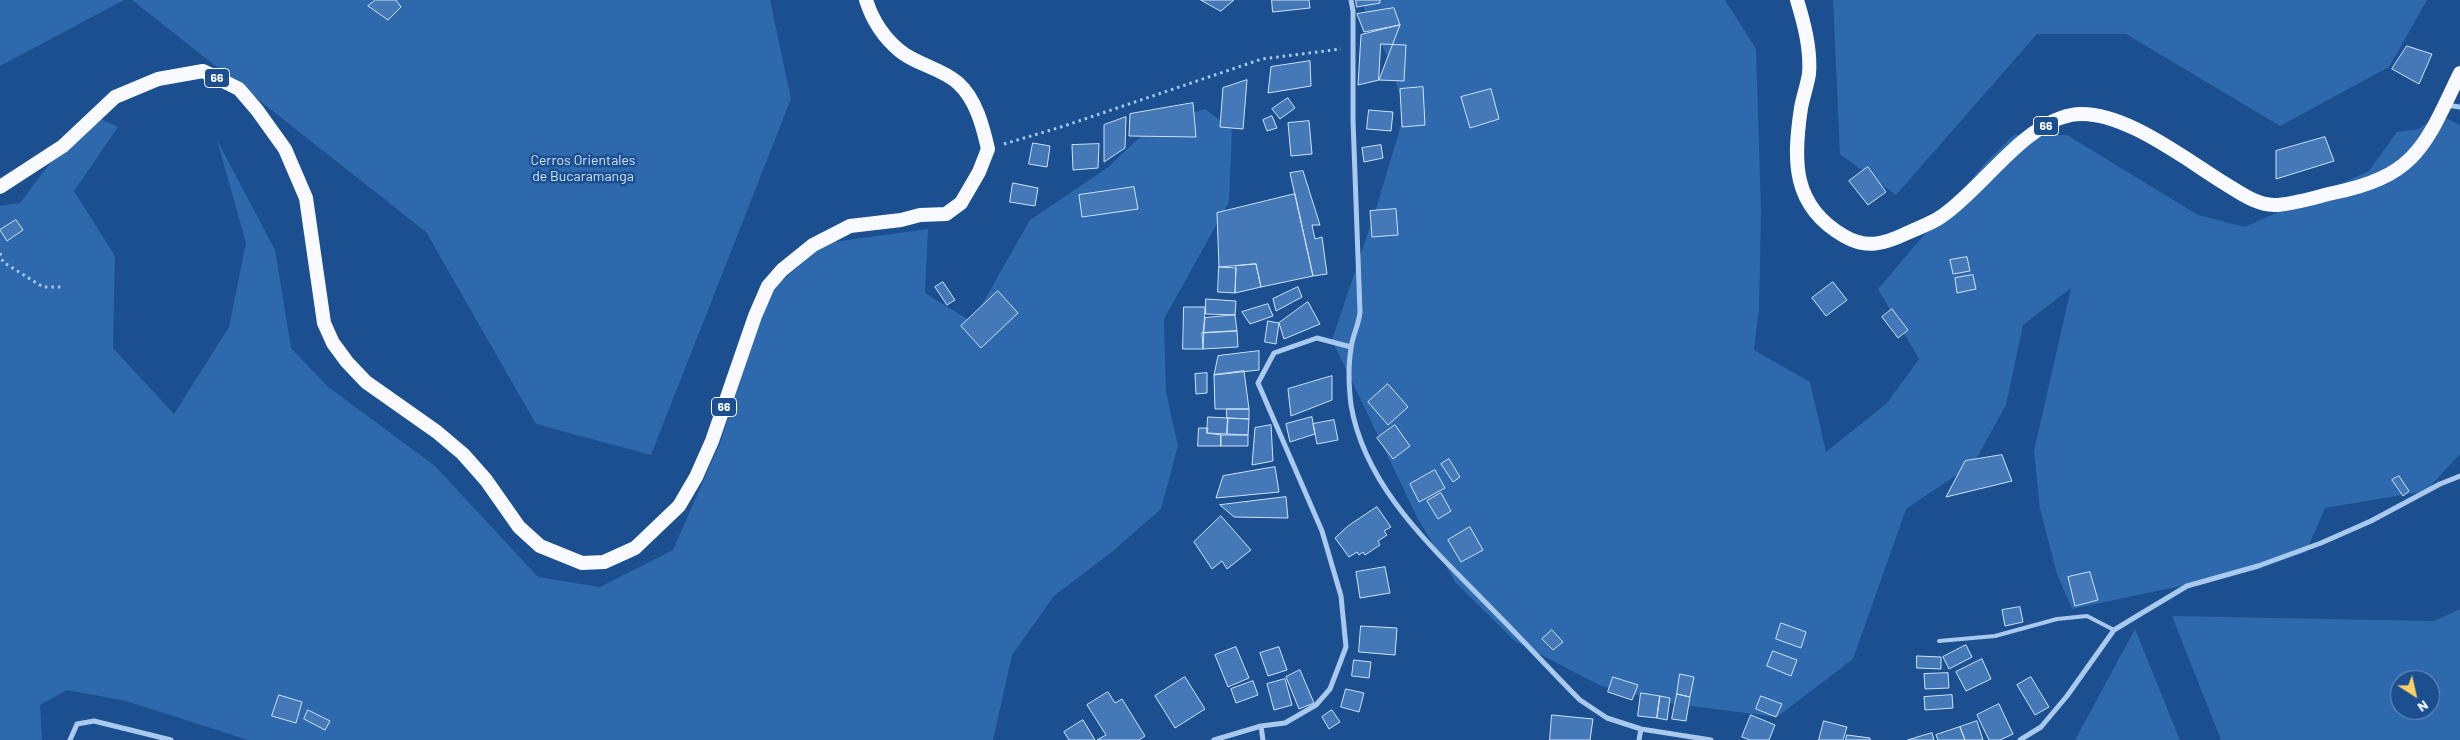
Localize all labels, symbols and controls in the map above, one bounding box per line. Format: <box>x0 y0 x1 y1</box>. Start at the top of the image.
road number: 66 <box>204 68 230 88</box>
road number: 66 <box>2034 116 2058 136</box>
park label: Cerros Orientales de Bucaramanga <box>530 152 636 184</box>
road number: 66 <box>712 398 736 417</box>
north arrow <box>2390 670 2440 720</box>
text: N <box>2415 697 2432 717</box>

